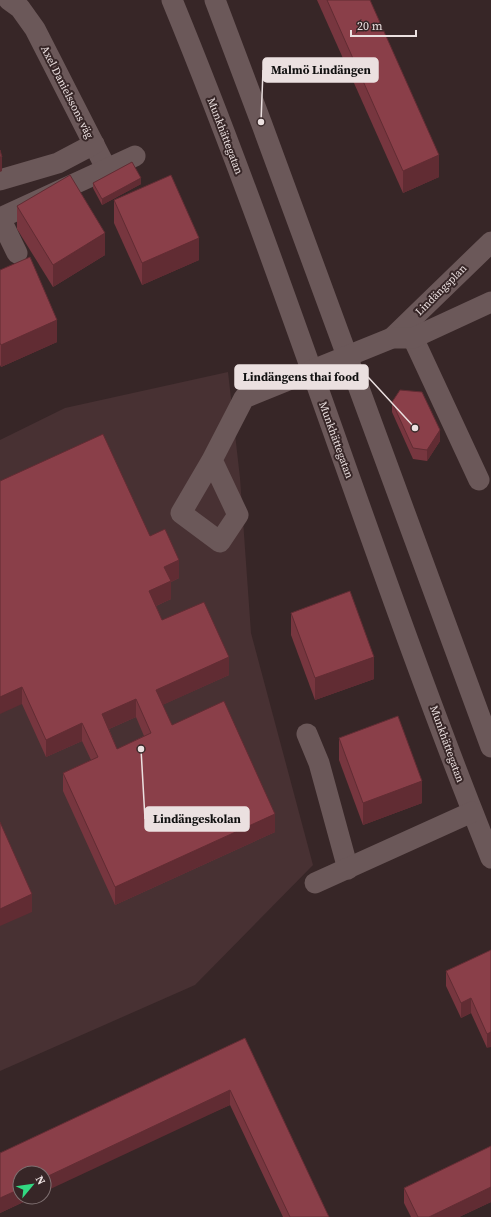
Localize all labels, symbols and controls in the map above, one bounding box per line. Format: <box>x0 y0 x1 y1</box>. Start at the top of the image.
scale bar <box>351 12 416 38</box>
text: 20 m <box>357 18 383 34</box>
street label: Axel Danielssons väg <box>37 43 97 141</box>
callout: Malmö Lindängen <box>263 58 378 82</box>
text: Malmö Lindängen <box>271 62 372 78</box>
street label: Munkhättegatan <box>204 96 247 177</box>
street label: Lindängsplan <box>412 261 470 319</box>
callout: Lindängens thai food <box>235 365 368 389</box>
text: Lindängens thai food <box>243 369 359 385</box>
street label: Munkhättegatan <box>315 400 357 481</box>
street label: Munkhättegatan <box>426 704 468 785</box>
callout: Lindängeskolan <box>145 807 249 831</box>
text: Lindängeskolan <box>153 811 242 827</box>
north arrow <box>12 1165 52 1205</box>
text: N <box>32 1173 49 1188</box>

